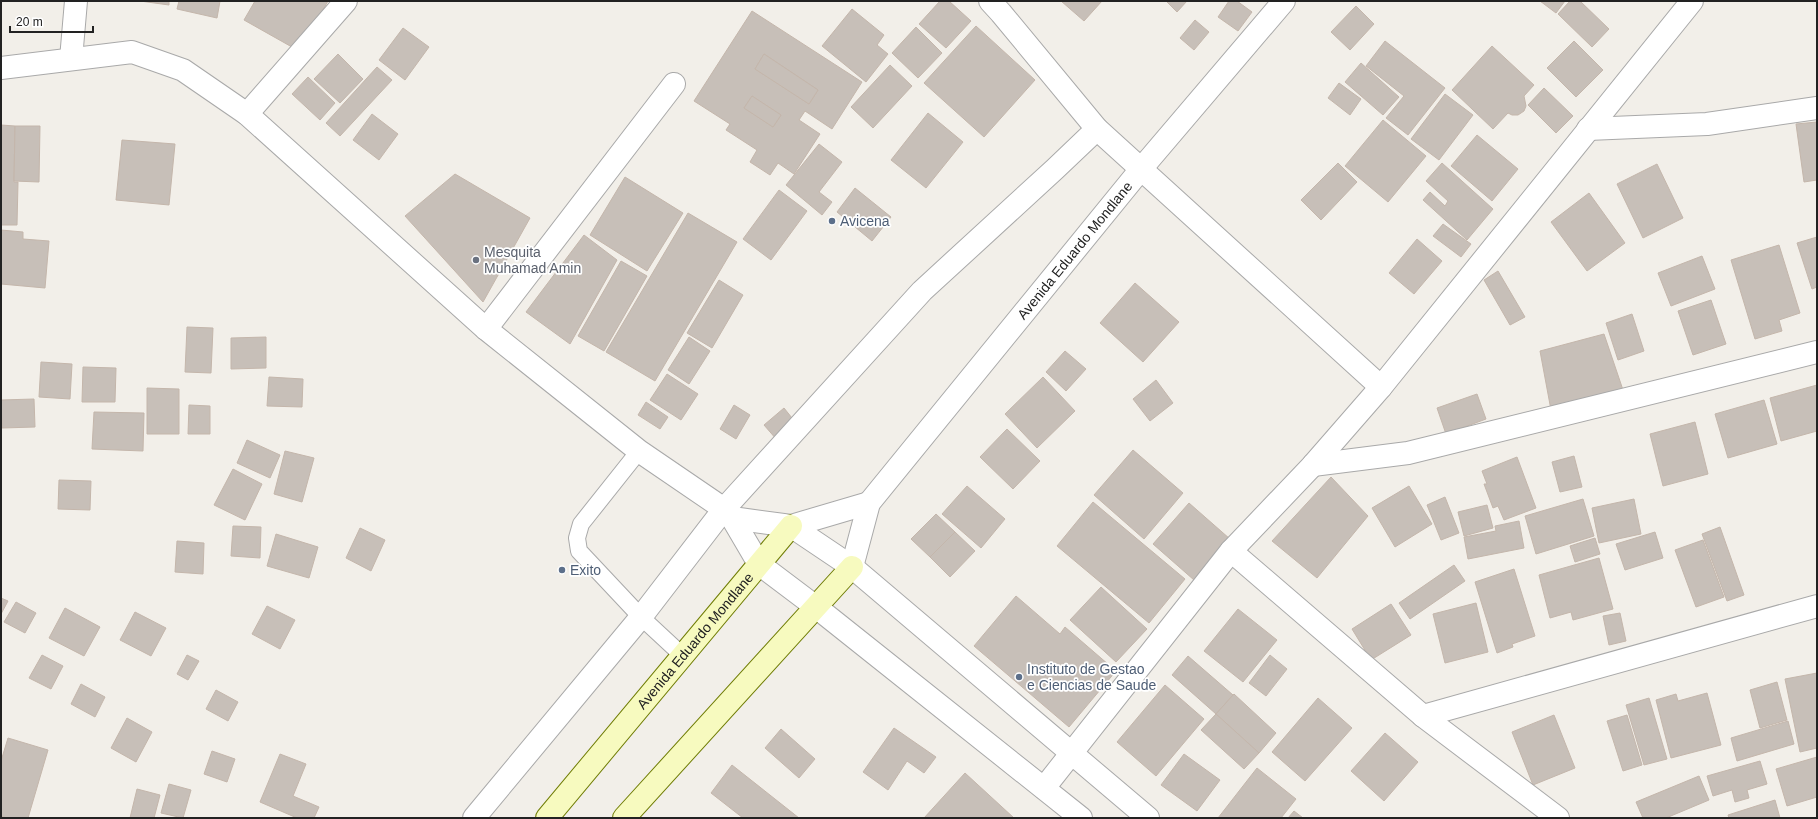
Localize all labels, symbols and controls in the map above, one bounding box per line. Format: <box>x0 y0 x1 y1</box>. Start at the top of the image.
scale bar <box>10 8 93 34</box>
text: 20 m <box>16 15 43 29</box>
street label: Avenida Eduardo Mondlane <box>1014 178 1136 322</box>
place label: Avicena <box>840 213 890 229</box>
marker: Avicena <box>827 216 837 226</box>
place label: Mesquita Muhamad Amin <box>484 244 581 276</box>
marker: Mesquita Muhamad Amin <box>471 255 481 265</box>
place label: Exito <box>570 562 601 578</box>
marker: Exito <box>557 565 567 575</box>
street label: Avenida Eduardo Mondlane <box>634 569 757 712</box>
place label: Instituto de Gestao e Ciencias de Saude <box>1027 661 1156 693</box>
marker: Instituto de Gestao e Ciencias de Saude <box>1014 672 1024 682</box>

